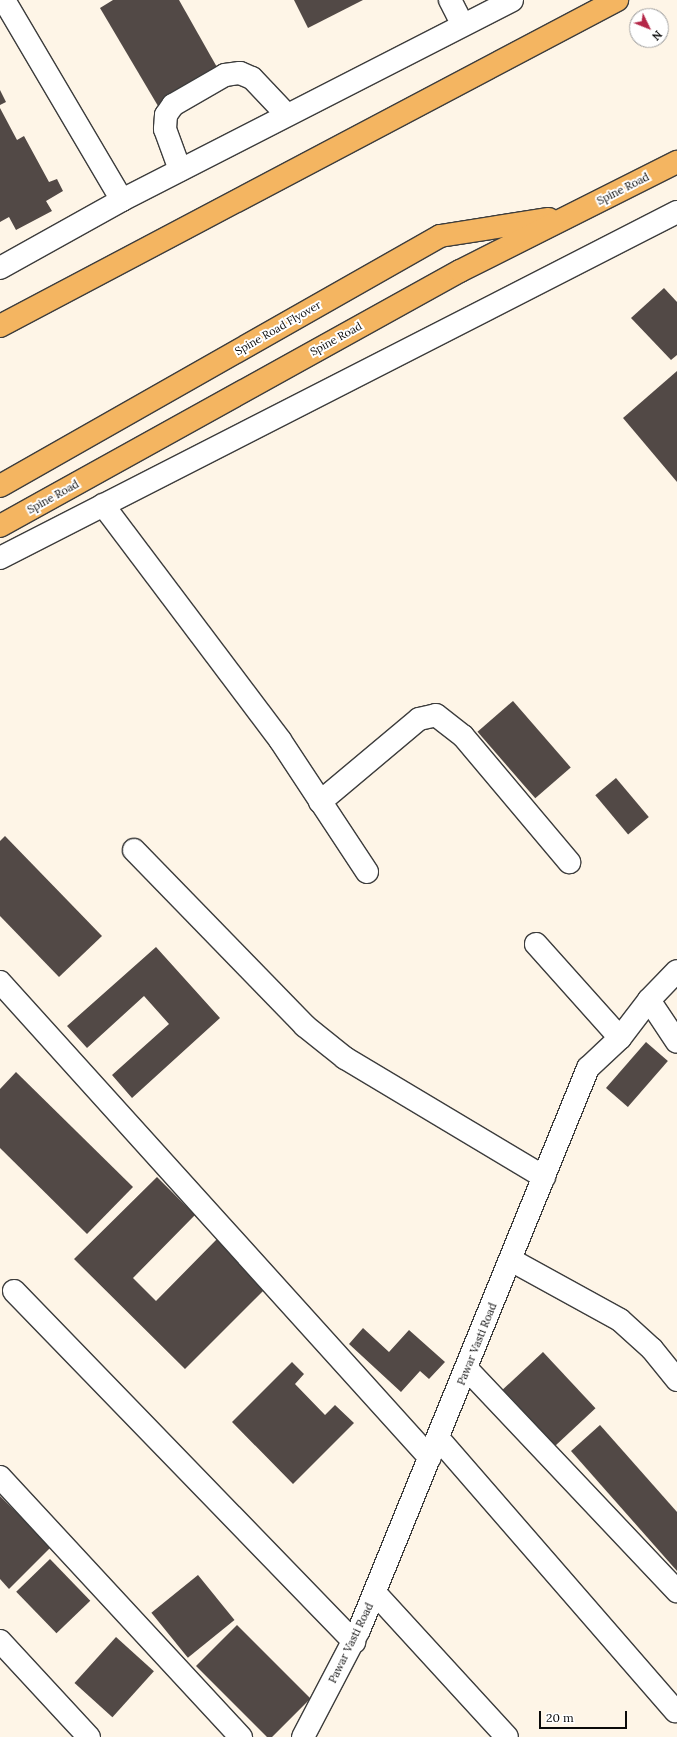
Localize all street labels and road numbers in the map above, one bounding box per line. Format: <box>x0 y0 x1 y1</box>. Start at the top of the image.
street label: Spine Road <box>595 170 651 208</box>
street label: Spine Road Flyover <box>233 298 323 358</box>
street label: Spine Road <box>308 319 364 359</box>
street label: Spine Road <box>25 477 81 517</box>
street label: Pawar Vasti Road <box>454 1301 500 1387</box>
street label: Pawar Vasti Road <box>326 1601 376 1685</box>

